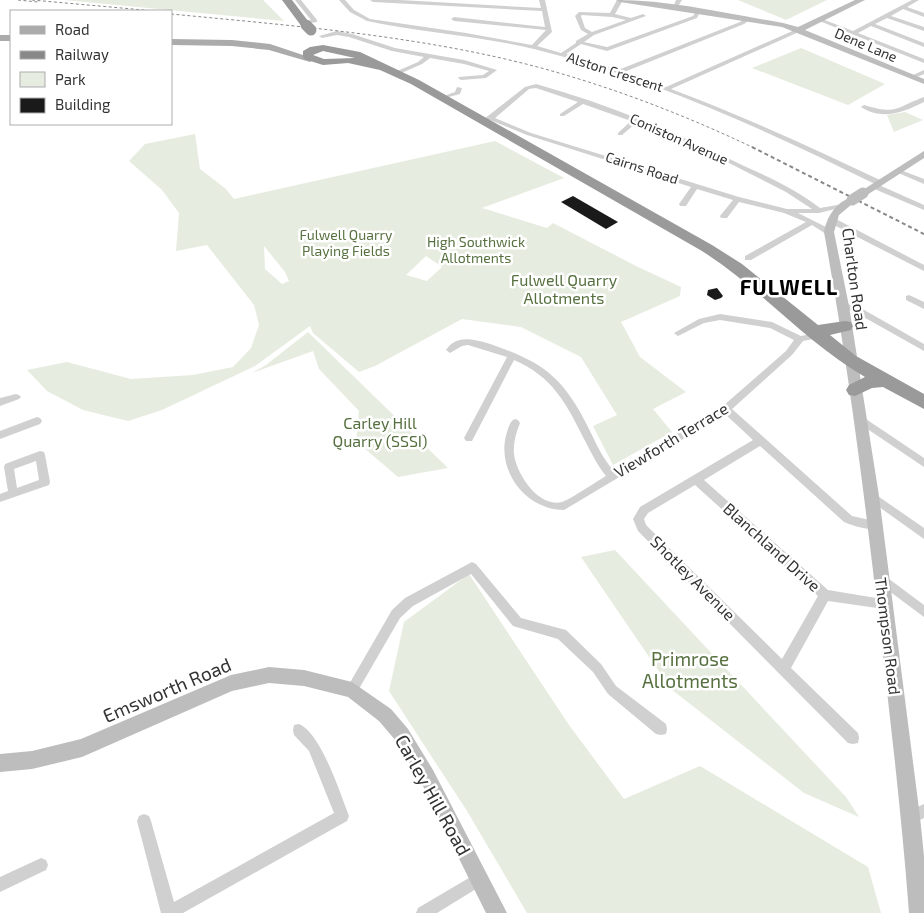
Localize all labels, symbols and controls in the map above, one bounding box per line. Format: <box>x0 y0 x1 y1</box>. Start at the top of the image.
legend <box>10 10 172 125</box>
text: Road <box>55 20 90 38</box>
street label: Dene Lane <box>832 24 900 65</box>
text: Railway <box>55 45 109 63</box>
street label: Alston Crescent <box>565 48 665 95</box>
text: Park <box>55 70 86 88</box>
text: Building <box>55 95 111 113</box>
street label: Coniston Avenue <box>627 109 731 168</box>
street label: Cairns Road <box>604 148 681 187</box>
park label: Fulwell Quarry Playing Fields <box>299 226 393 259</box>
street label: Charlton Road <box>839 227 872 331</box>
park label: High Southwick Allotments <box>427 233 525 266</box>
park label: Fulwell Quarry Allotments <box>511 270 618 307</box>
district label: FULWELL <box>740 274 838 299</box>
street label: Viewforth Terrace <box>610 398 731 481</box>
park label: Carley Hill Quarry (SSSI) <box>333 413 427 451</box>
street label: Blanchland Drive <box>720 498 825 595</box>
street label: Shotley Avenue <box>647 531 740 624</box>
street label: Thompson Road <box>872 576 905 696</box>
park label: Primrose Allotments <box>642 647 738 692</box>
street label: Emsworth Road <box>99 652 234 727</box>
street label: Carley Hill Road <box>391 730 476 859</box>

